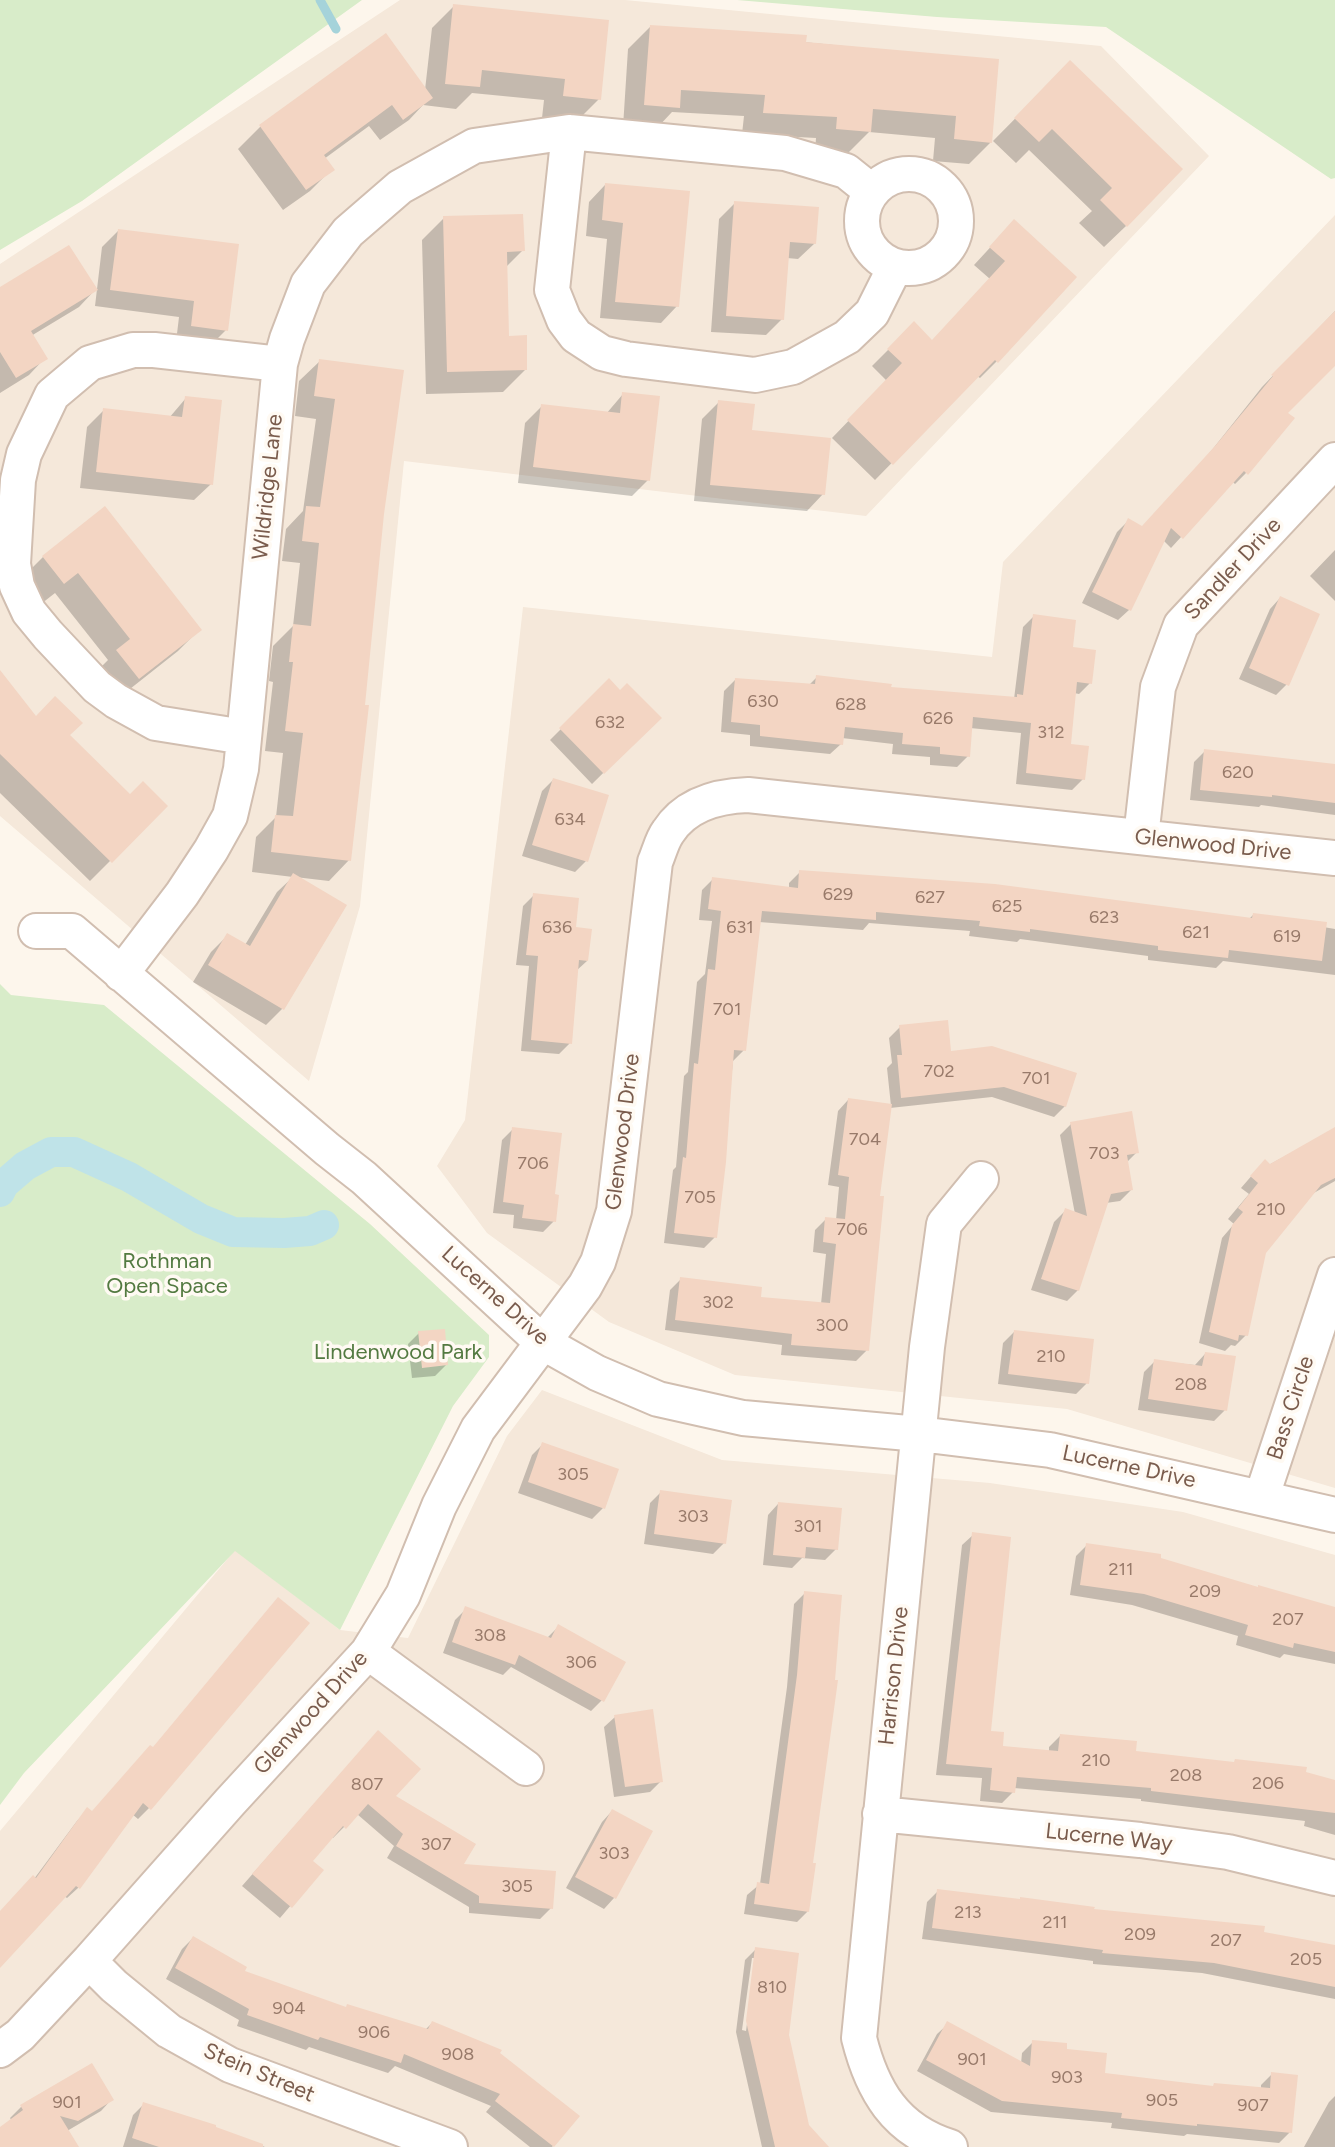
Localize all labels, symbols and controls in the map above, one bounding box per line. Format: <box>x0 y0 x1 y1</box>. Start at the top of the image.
street label: Wildridge Lane <box>247 413 289 561</box>
street label: Sandler Drive <box>1179 512 1287 626</box>
house number: 630 <box>747 691 779 713</box>
house number: 628 <box>835 694 867 716</box>
house number: 626 <box>923 708 953 730</box>
house number: 632 <box>595 712 625 734</box>
house number: 312 <box>1037 722 1065 744</box>
house number: 620 <box>1222 762 1254 784</box>
house number: 634 <box>554 809 586 831</box>
street label: Glenwood Drive <box>1133 824 1293 866</box>
house number: 629 <box>823 884 853 906</box>
house number: 627 <box>915 887 945 909</box>
house number: 625 <box>992 896 1022 918</box>
house number: 623 <box>1089 907 1119 929</box>
house number: 636 <box>542 917 572 939</box>
house number: 631 <box>726 917 754 939</box>
house number: 621 <box>1182 922 1210 944</box>
house number: 619 <box>1273 926 1301 948</box>
house number: 701 <box>713 999 741 1021</box>
street label: Glenwood Drive <box>600 1052 646 1212</box>
house number: 702 <box>923 1061 955 1083</box>
house number: 701 <box>1022 1068 1050 1090</box>
house number: 704 <box>849 1129 881 1151</box>
house number: 703 <box>1089 1143 1119 1165</box>
house number: 706 <box>517 1153 549 1175</box>
house number: 705 <box>684 1187 716 1209</box>
house number: 210 <box>1256 1199 1286 1221</box>
house number: 706 <box>836 1219 868 1241</box>
street label: Lucerne Drive <box>436 1241 554 1351</box>
park label: Rothman Open Space <box>106 1249 228 1300</box>
house number: 302 <box>702 1292 734 1314</box>
house number: 300 <box>816 1315 848 1337</box>
park label: Lindenwood Park <box>314 1340 482 1366</box>
house number: 210 <box>1036 1346 1066 1368</box>
street label: Bass Circle <box>1262 1353 1320 1463</box>
house number: 208 <box>1175 1374 1207 1396</box>
street label: Lucerne Drive <box>1060 1440 1198 1494</box>
house number: 305 <box>557 1464 589 1486</box>
house number: 303 <box>677 1506 709 1528</box>
house number: 301 <box>794 1516 822 1538</box>
house number: 211 <box>1109 1559 1133 1581</box>
house number: 209 <box>1189 1581 1221 1603</box>
street label: Harrison Drive <box>874 1605 914 1747</box>
house number: 207 <box>1272 1609 1304 1631</box>
house number: 308 <box>474 1625 506 1647</box>
street label: Glenwood Drive <box>249 1646 373 1780</box>
house number: 306 <box>565 1652 597 1674</box>
house number: 210 <box>1081 1750 1111 1772</box>
house number: 208 <box>1170 1765 1202 1787</box>
house number: 206 <box>1252 1773 1284 1795</box>
house number: 807 <box>351 1774 383 1796</box>
street label: Lucerne Way <box>1044 1818 1174 1858</box>
house number: 307 <box>421 1834 451 1856</box>
house number: 303 <box>598 1843 630 1865</box>
house number: 305 <box>501 1876 533 1898</box>
house number: 213 <box>954 1902 982 1924</box>
house number: 211 <box>1043 1912 1067 1934</box>
house number: 209 <box>1124 1924 1156 1946</box>
house number: 207 <box>1210 1930 1242 1952</box>
house number: 205 <box>1290 1949 1322 1971</box>
house number: 810 <box>757 1977 787 1999</box>
house number: 904 <box>273 1998 305 2020</box>
house number: 906 <box>358 2022 390 2044</box>
street label: Stein Street <box>199 2038 319 2108</box>
house number: 908 <box>442 2044 474 2066</box>
house number: 901 <box>957 2049 987 2071</box>
house number: 903 <box>1051 2067 1083 2089</box>
house number: 905 <box>1146 2090 1178 2112</box>
house number: 901 <box>52 2092 82 2114</box>
house number: 907 <box>1237 2095 1269 2117</box>

